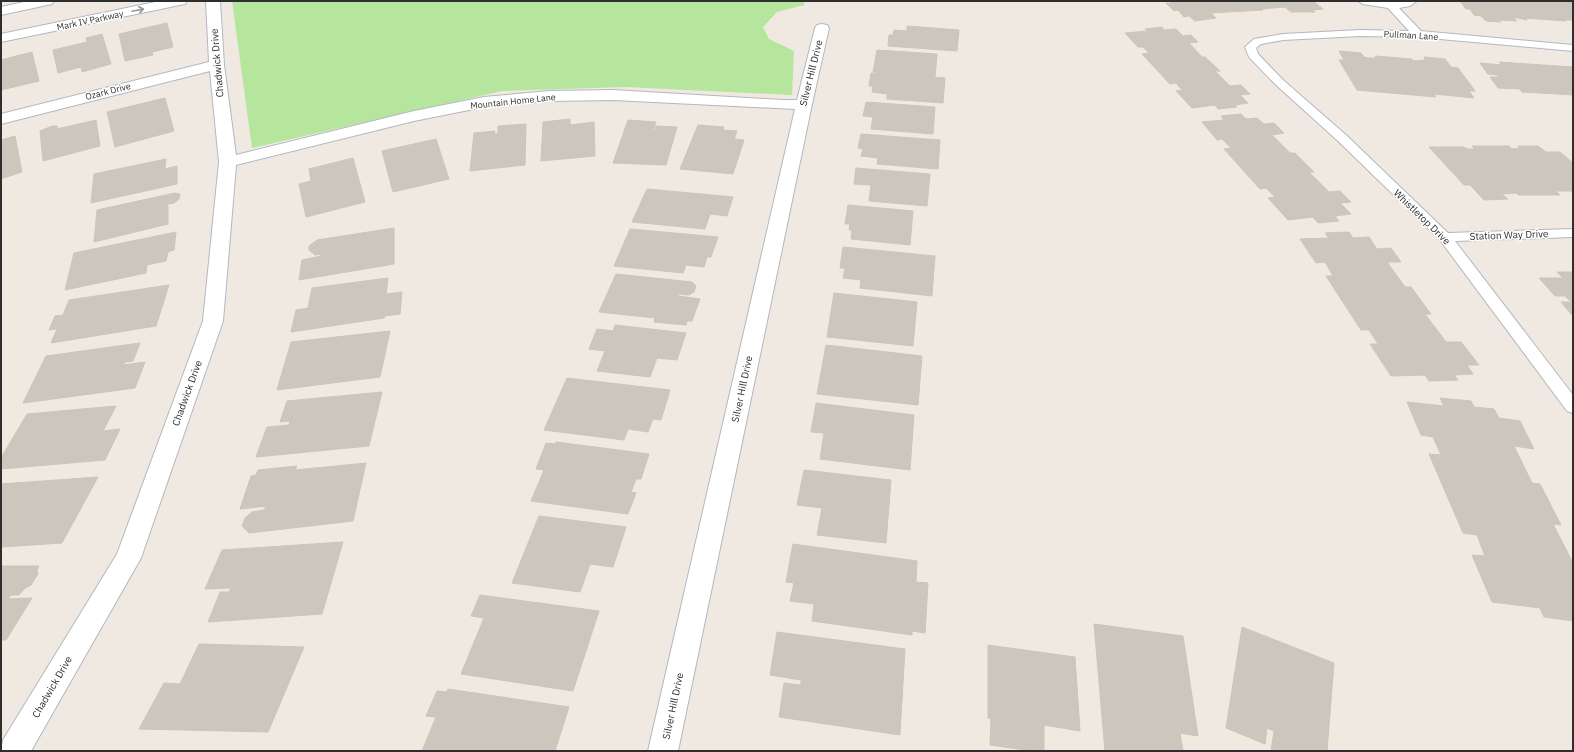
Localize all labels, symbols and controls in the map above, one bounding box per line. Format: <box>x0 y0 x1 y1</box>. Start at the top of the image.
one-way arrow <box>131 5 144 13</box>
street label: Mark IV Parkway <box>56 7 125 32</box>
street label: Chadwick Drive <box>207 28 226 98</box>
street label: Pullman Lane <box>1383 28 1439 42</box>
street label: Silver Hill Drive <box>796 38 826 107</box>
street label: Ozark Drive <box>84 80 132 102</box>
street label: Mountain Home Lane <box>470 91 556 111</box>
street label: Whistletop Drive <box>1391 187 1454 248</box>
street label: Station Way Drive <box>1469 227 1549 243</box>
street label: Silver Hill Drive <box>729 354 756 424</box>
street label: Chadwick Drive <box>169 358 205 428</box>
street label: Chadwick Drive <box>29 653 75 720</box>
street label: Silver Hill Drive <box>660 671 687 741</box>

